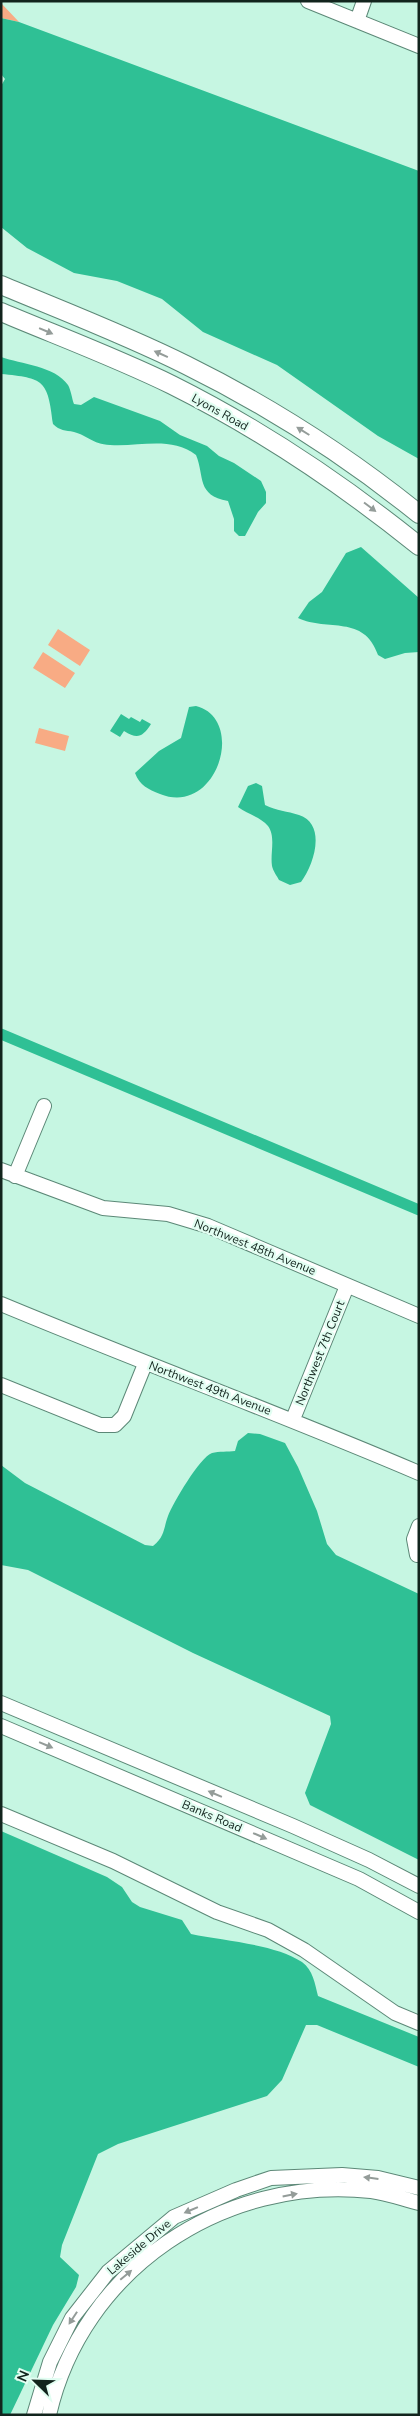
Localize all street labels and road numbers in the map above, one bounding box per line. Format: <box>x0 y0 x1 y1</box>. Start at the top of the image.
street label: Lyons Road <box>189 390 251 434</box>
street label: Northwest 48th Avenue <box>192 1215 318 1279</box>
street label: Northwest 7th Court <box>292 1297 349 1408</box>
street label: Northwest 49th Avenue <box>147 1357 273 1419</box>
street label: Banks Road <box>179 1796 245 1836</box>
street label: Lakeside Drive <box>104 2216 174 2278</box>

